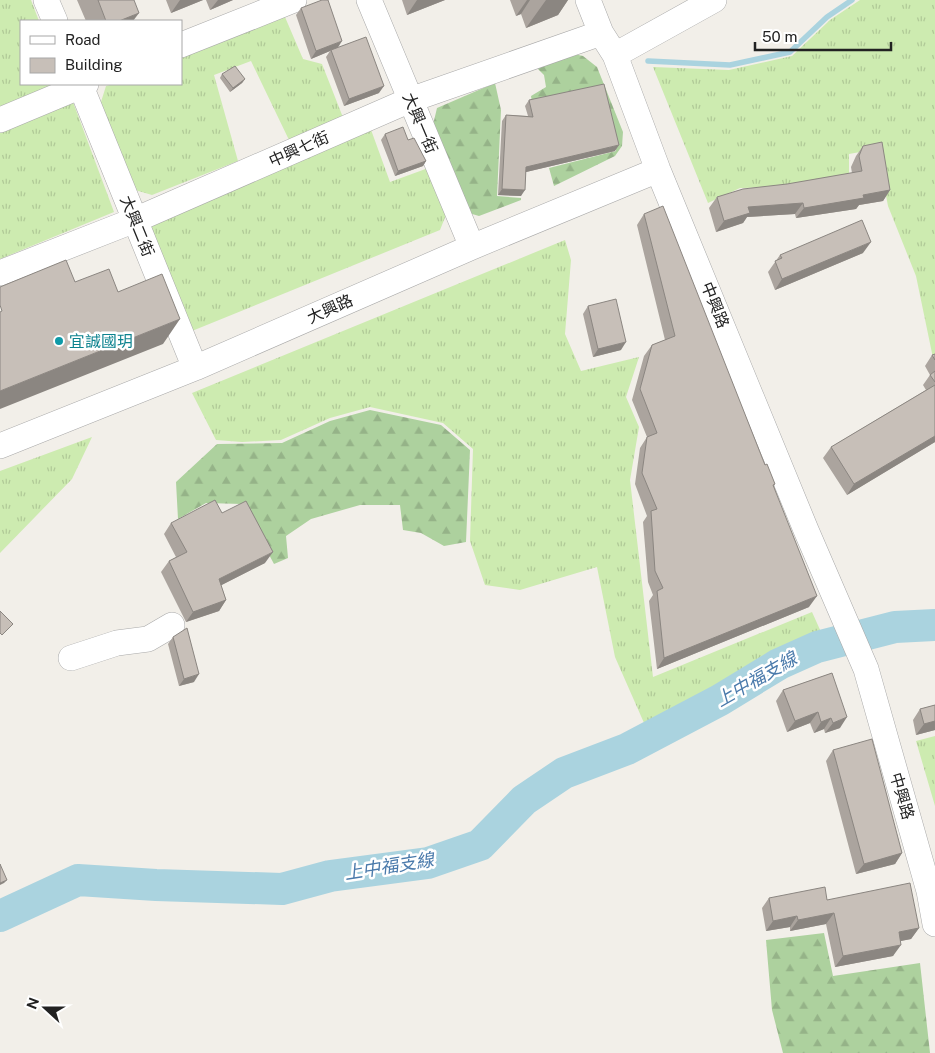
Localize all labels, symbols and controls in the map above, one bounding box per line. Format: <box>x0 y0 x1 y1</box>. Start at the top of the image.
legend <box>20 20 182 85</box>
scale bar <box>755 20 891 52</box>
text: 50 m <box>762 28 797 45</box>
text: Road <box>65 31 101 48</box>
text: Building <box>65 56 123 73</box>
street label: 大興一街 <box>399 90 441 156</box>
street label: 中興七街 <box>266 127 332 171</box>
street label: 大興二街 <box>116 193 158 259</box>
street label: 中興路 <box>697 279 733 331</box>
street label: 大興路 <box>304 291 356 327</box>
place label: 宜誠國玥 <box>69 332 133 351</box>
marker: 宜誠國玥 <box>53 335 65 347</box>
water label: 上中福支線 <box>712 646 802 711</box>
street label: 中興路 <box>886 770 918 822</box>
water label: 上中福支線 <box>343 848 437 883</box>
north arrow <box>20 983 70 1033</box>
text: N <box>23 995 42 1011</box>

